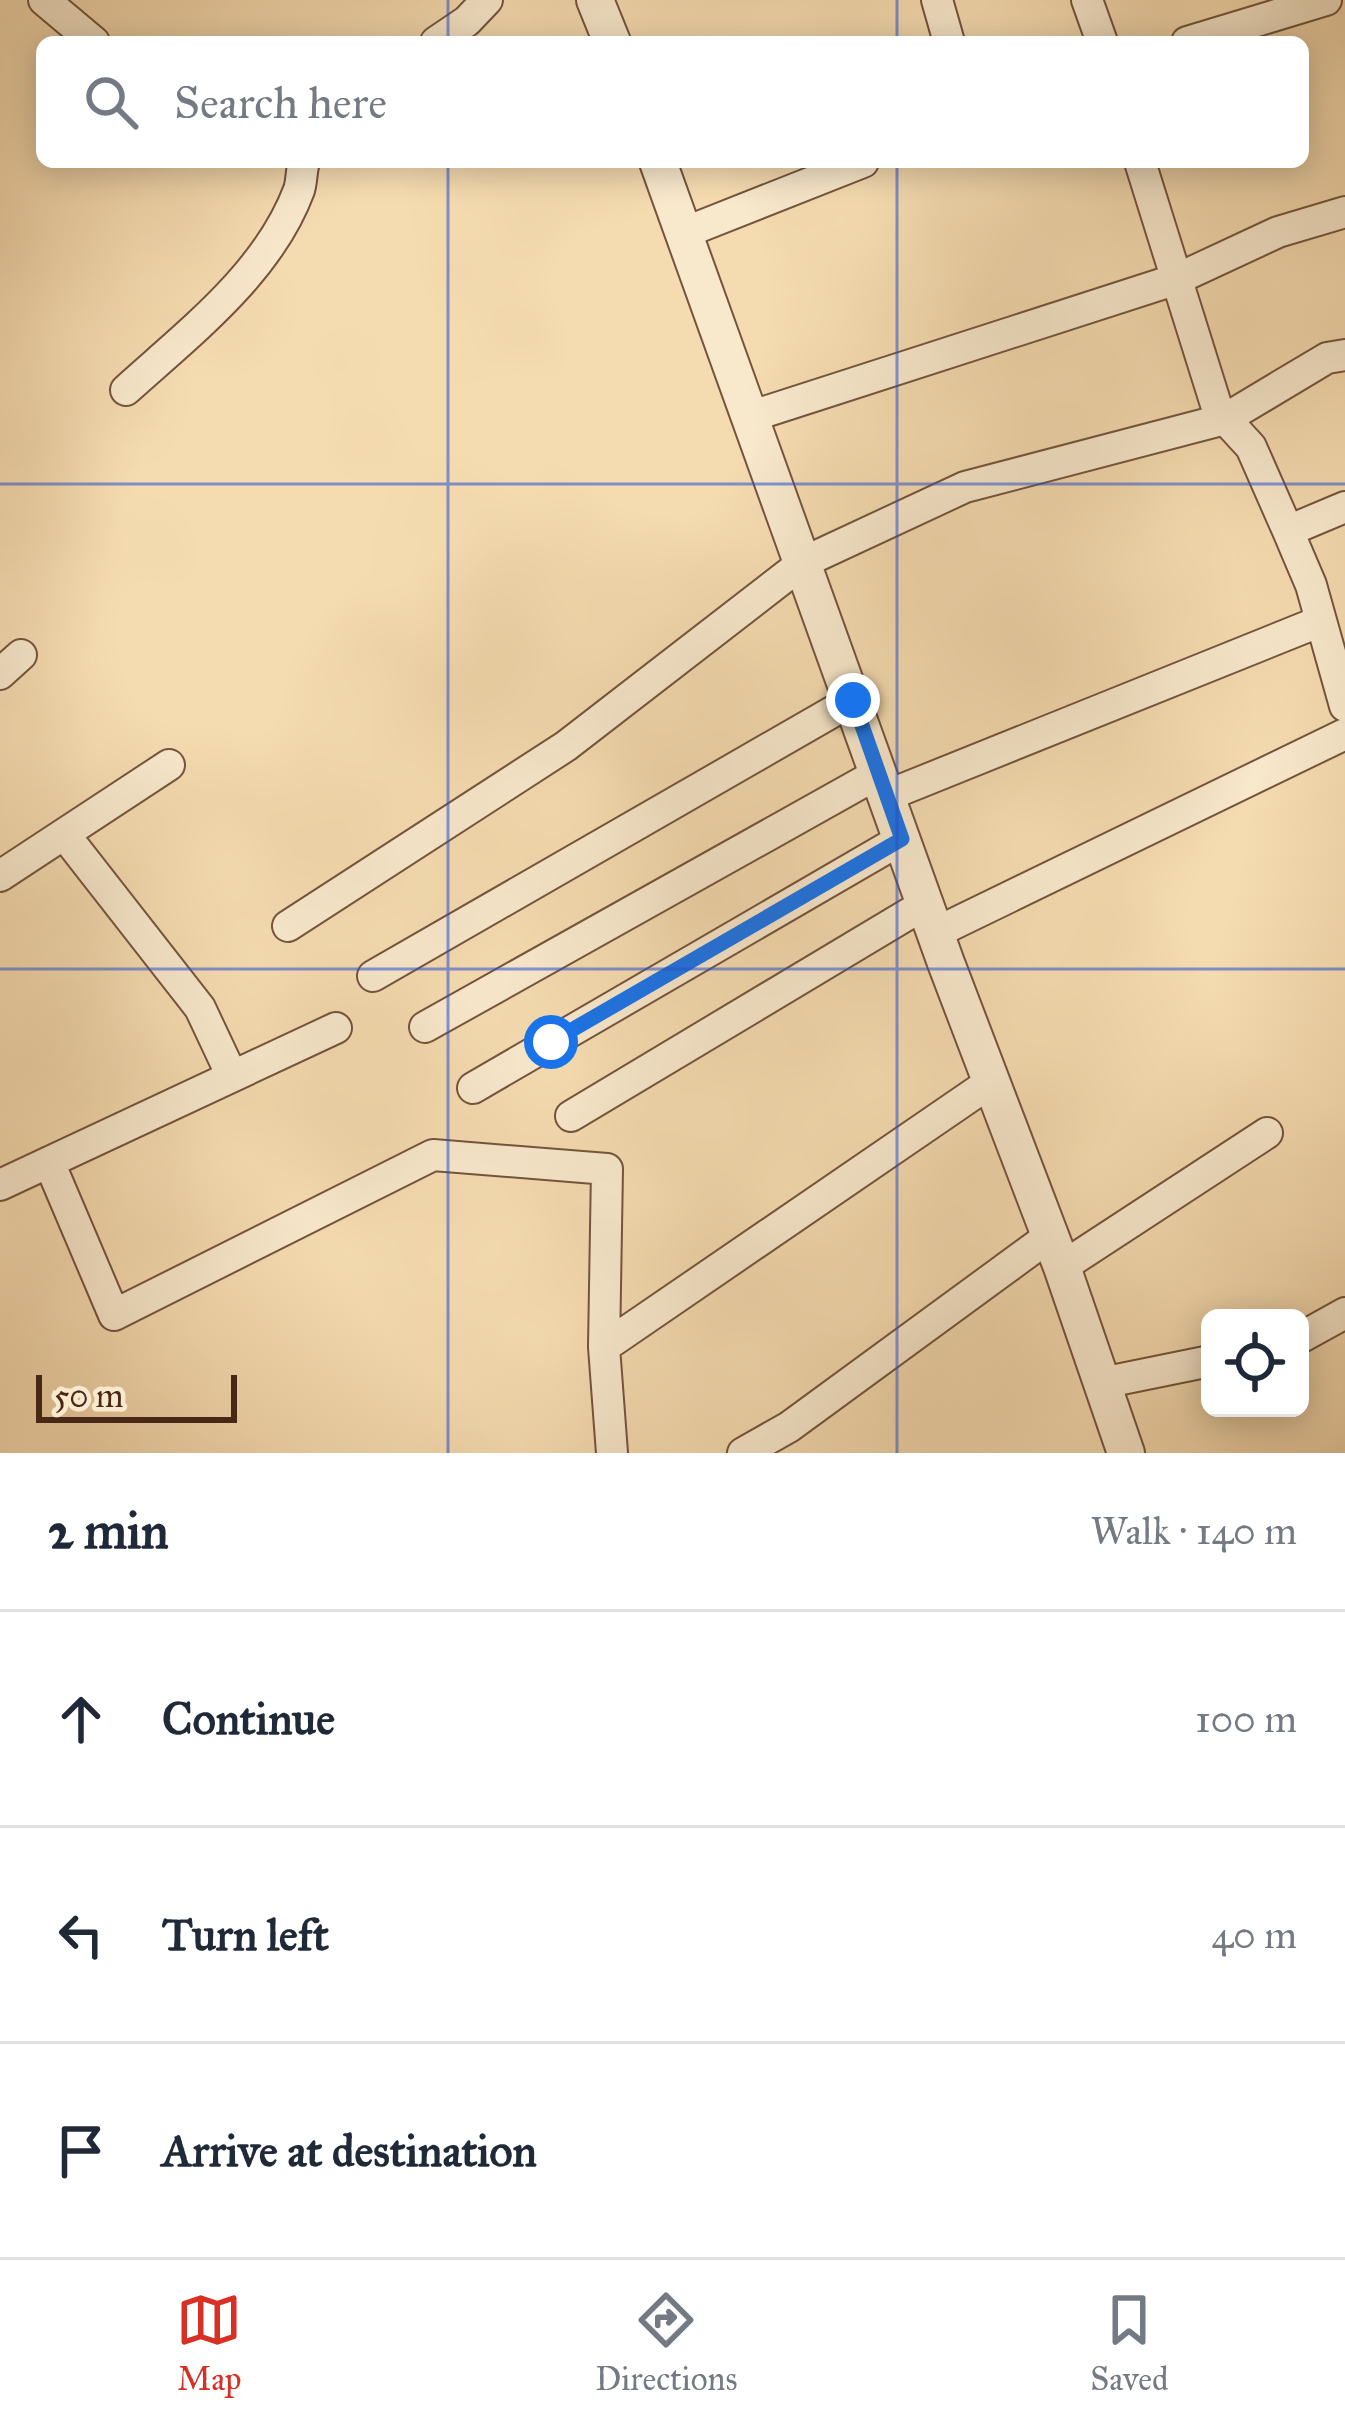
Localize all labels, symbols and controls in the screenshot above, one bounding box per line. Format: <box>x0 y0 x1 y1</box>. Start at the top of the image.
search box <box>36 36 1309 168</box>
icon: search <box>78 69 144 135</box>
text: Search here <box>174 75 387 130</box>
route end <box>826 673 880 727</box>
route start <box>524 1015 578 1069</box>
map controls <box>1201 1309 1309 1417</box>
button: locate <box>1201 1309 1309 1417</box>
scale bar <box>36 1369 237 1422</box>
text: 50 m <box>54 1376 123 1416</box>
text: 2 min <box>48 1500 169 1562</box>
text: Walk · 140 m <box>1090 1507 1297 1555</box>
icon: ahead <box>48 1686 114 1752</box>
text: Continue <box>162 1691 335 1746</box>
text: 100 m <box>1195 1695 1297 1743</box>
icon: left <box>48 1902 114 1968</box>
text: Turn left <box>162 1907 329 1962</box>
text: 40 m <box>1211 1911 1297 1959</box>
icon: arrive <box>48 2118 114 2184</box>
text: Arrive at destination <box>162 2123 537 2178</box>
tab: Map <box>176 2287 242 2399</box>
tab: Directions <box>595 2287 737 2399</box>
tab: Saved <box>1090 2287 1169 2399</box>

